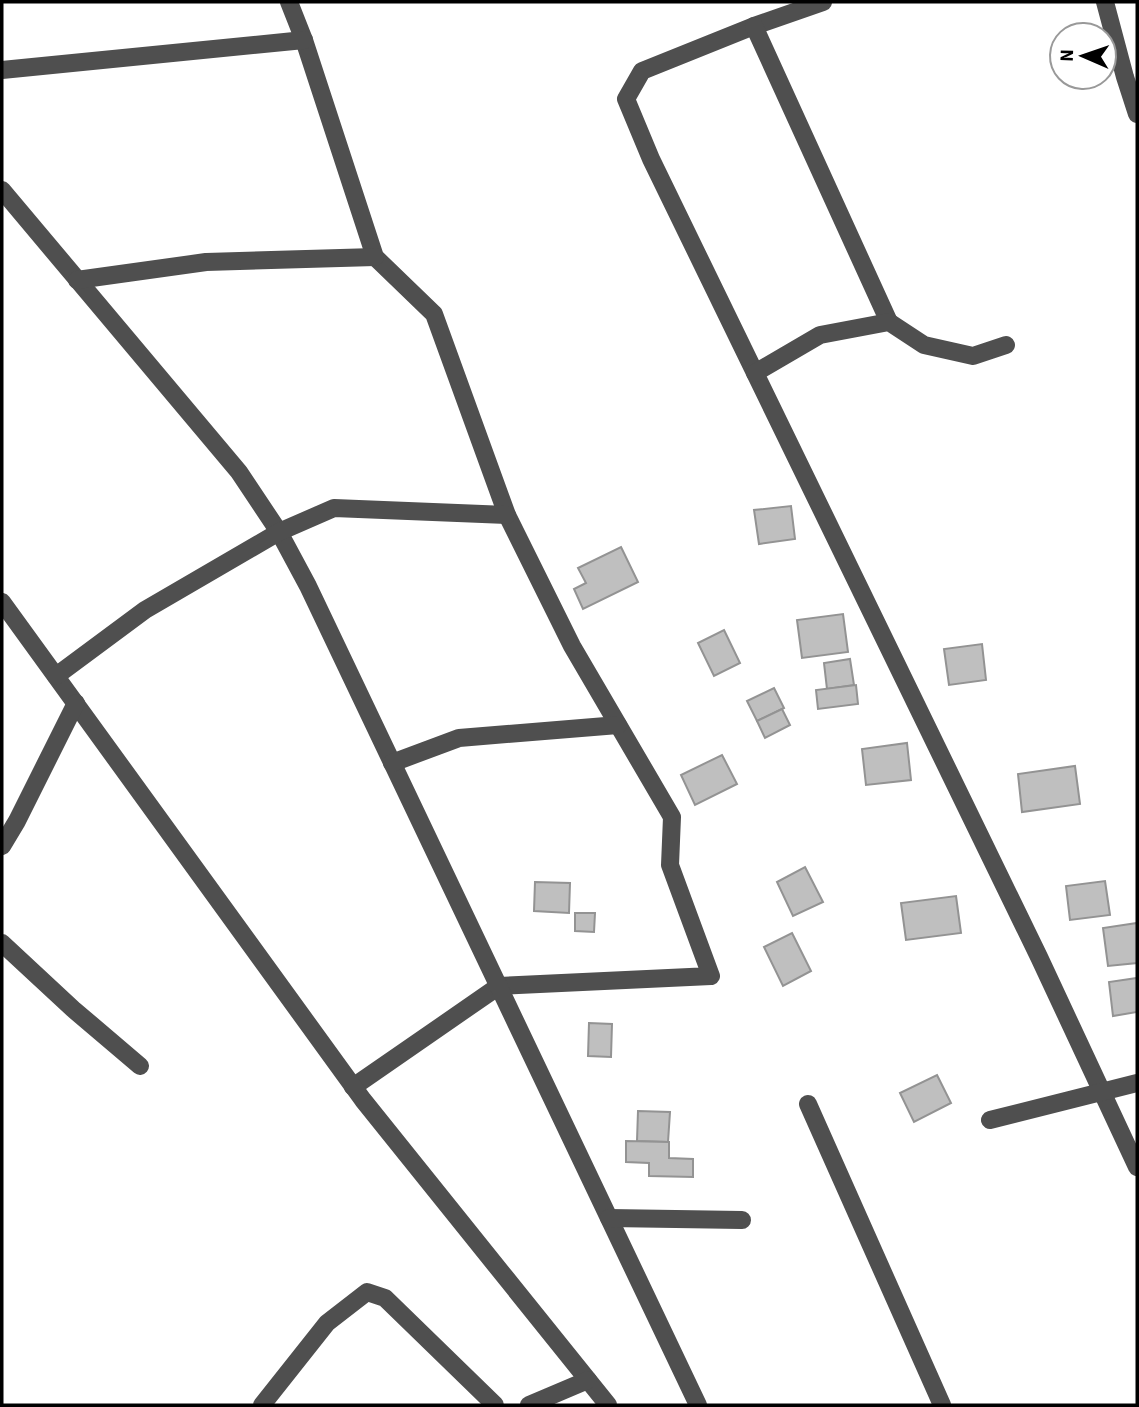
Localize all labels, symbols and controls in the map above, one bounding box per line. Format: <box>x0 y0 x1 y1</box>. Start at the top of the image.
north arrow <box>1048 21 1118 91</box>
text: N <box>1054 49 1081 62</box>

